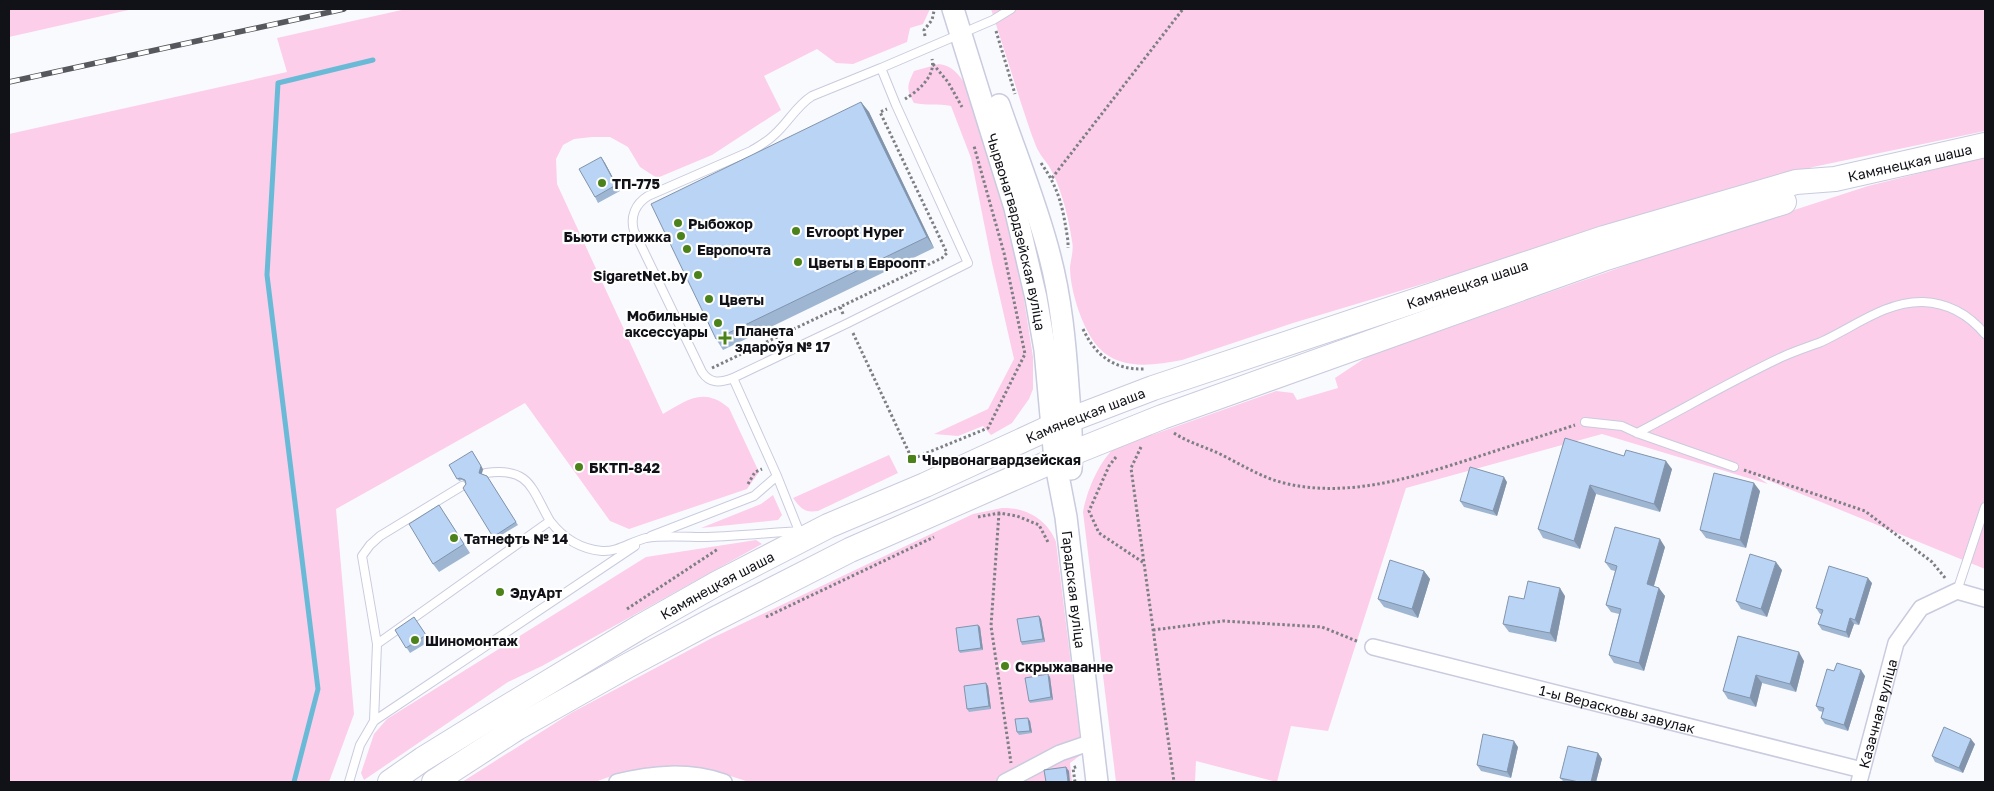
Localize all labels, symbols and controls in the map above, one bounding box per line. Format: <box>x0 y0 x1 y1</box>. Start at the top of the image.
street label: Чырвонагвардзейская вуліца <box>984 131 1050 332</box>
street label: Камянецкая шаша <box>1846 140 1974 184</box>
place label: ТП-775 <box>612 175 660 192</box>
marker: ТП-775 <box>596 177 608 189</box>
place label: Рыбожор <box>688 215 753 232</box>
marker: Рыбожор <box>672 217 684 229</box>
place label: Evroopt Hyper <box>806 223 905 240</box>
marker: Evroopt Hyper <box>790 225 802 237</box>
place label: Бьюти стрижка <box>564 228 671 245</box>
marker: Бьюти стрижка <box>675 230 687 242</box>
place label: Европочта <box>697 241 771 258</box>
marker: Европочта <box>681 243 693 255</box>
place label: Цветы в Евроопт <box>808 254 926 271</box>
street label: Камянецкая шаша <box>1404 255 1530 312</box>
marker: Цветы в Евроопт <box>792 256 804 268</box>
place label: SigaretNet.by <box>593 267 689 284</box>
marker: SigaretNet.by <box>692 269 704 281</box>
place label: Цветы <box>719 291 764 308</box>
marker: Цветы <box>703 293 715 305</box>
place label: Мобильные аксессуары <box>625 307 708 340</box>
marker: Мобильные аксессуары <box>712 317 724 329</box>
place label: Планета здароўя № 17 <box>735 322 831 355</box>
marker: Планета здароўя № 17 <box>719 332 731 344</box>
street label: Камянецкая шаша <box>1023 383 1147 446</box>
place label: Чырвонагвардзейская <box>922 451 1081 468</box>
marker: Чырвонагвардзейская <box>906 453 918 465</box>
place label: БКТП-842 <box>589 459 661 476</box>
marker: БКТП-842 <box>573 461 585 473</box>
place label: Татнефть № 14 <box>464 530 568 547</box>
street label: Гарадская вуліца <box>1059 530 1090 649</box>
marker: Татнефть № 14 <box>448 532 460 544</box>
street label: Камянецкая шаша <box>657 547 777 622</box>
place label: ЭдуАрт <box>510 584 562 601</box>
marker: ЭдуАрт <box>494 586 506 598</box>
place label: Шиномонтаж <box>425 632 519 649</box>
marker: Шиномонтаж <box>409 634 421 646</box>
street label: Казачная вуліца <box>1855 657 1900 770</box>
place label: Скрыжаванне <box>1015 658 1113 675</box>
marker: Скрыжаванне <box>999 660 1011 672</box>
street label: 1-ы Верасковы завулак <box>1538 681 1697 736</box>

